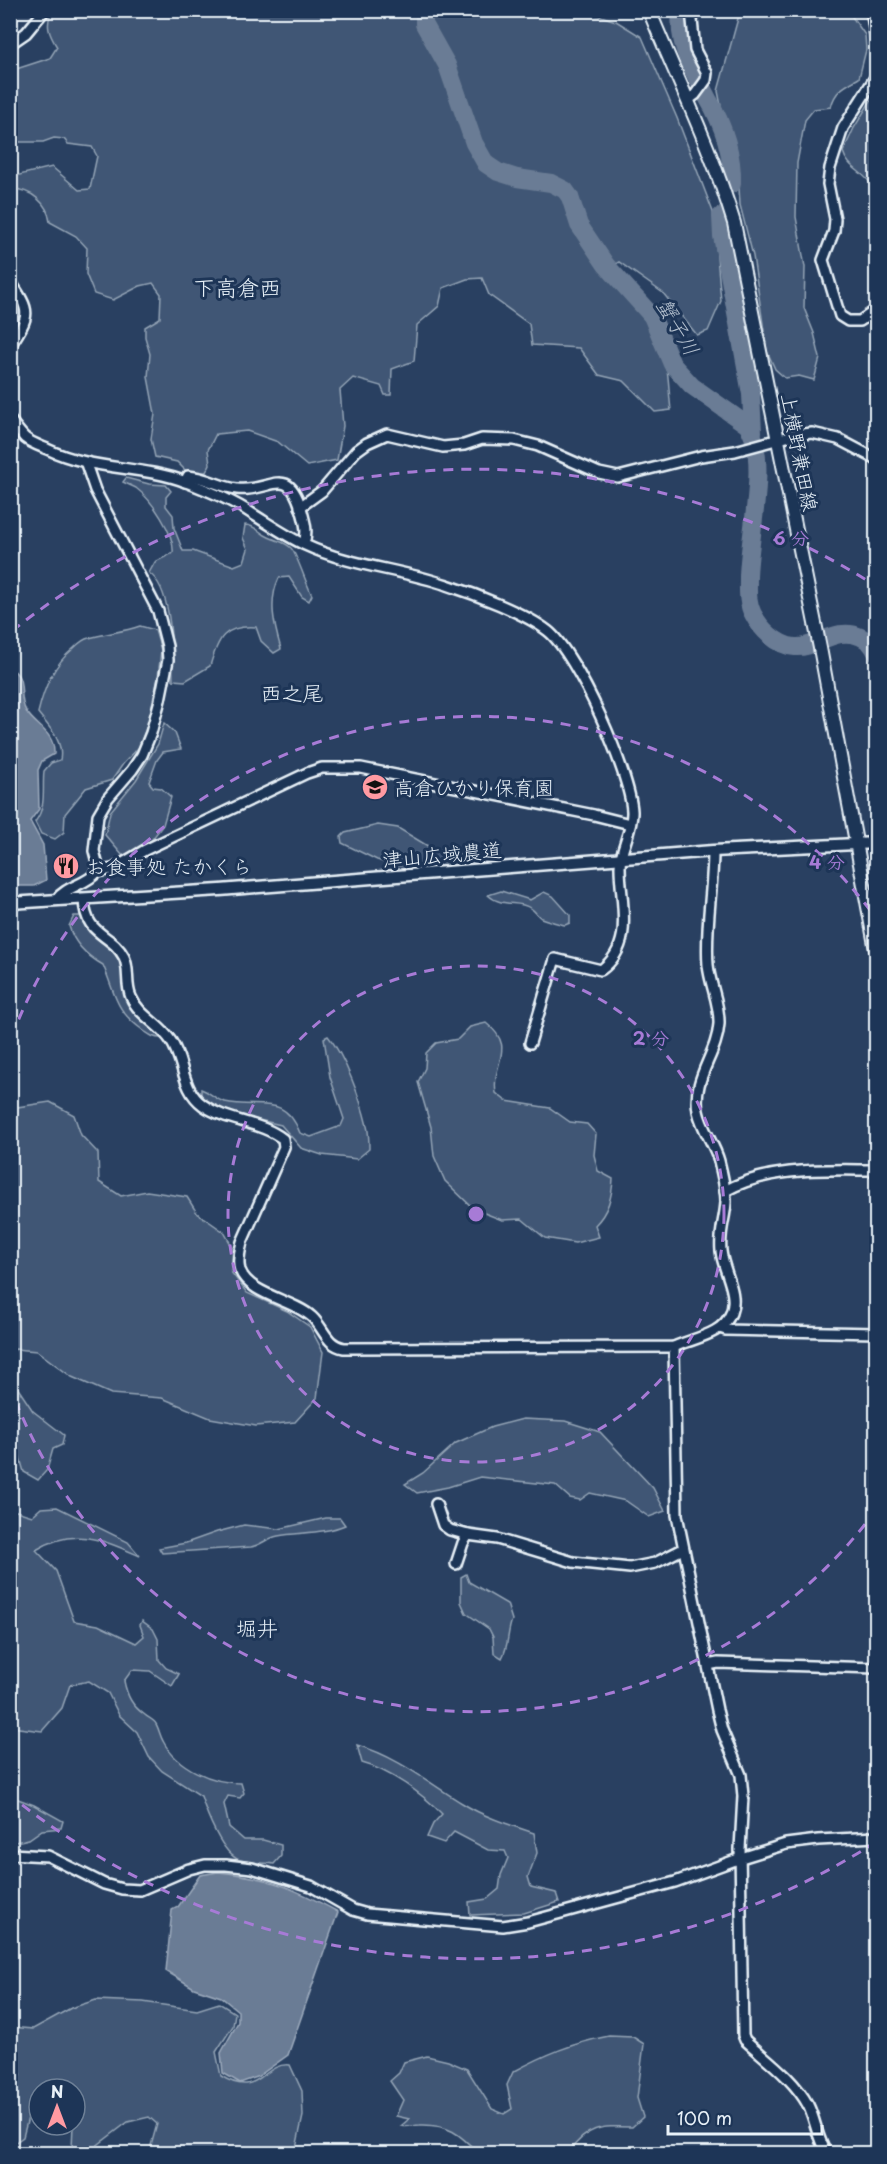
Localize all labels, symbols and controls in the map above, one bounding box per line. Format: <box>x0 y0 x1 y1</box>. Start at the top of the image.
district label: 下高倉西 <box>193 270 281 303</box>
water label: 蟹子川 <box>649 291 709 361</box>
street label: 上横野兼田線 <box>774 390 826 514</box>
text: 6 分 <box>773 524 809 551</box>
district label: 西之尾 <box>261 676 324 708</box>
school or university icon: 高倉ひかり保育園 <box>360 772 390 802</box>
place label: 高倉ひかり保育園 <box>394 772 554 802</box>
street label: 津山広域農道 <box>381 834 503 874</box>
text: 4 分 <box>809 848 845 875</box>
restaurant icon: お食事処 たかくら <box>51 851 81 881</box>
place label: お食事処 たかくら <box>86 851 253 881</box>
text: 2 分 <box>633 1024 669 1051</box>
centre of rings <box>466 1204 486 1224</box>
district label: 堀井 <box>236 1611 278 1643</box>
north arrow <box>27 2077 87 2137</box>
text: N <box>51 2079 63 2103</box>
scale bar <box>668 2098 822 2136</box>
text: 100 m <box>677 2104 732 2131</box>

